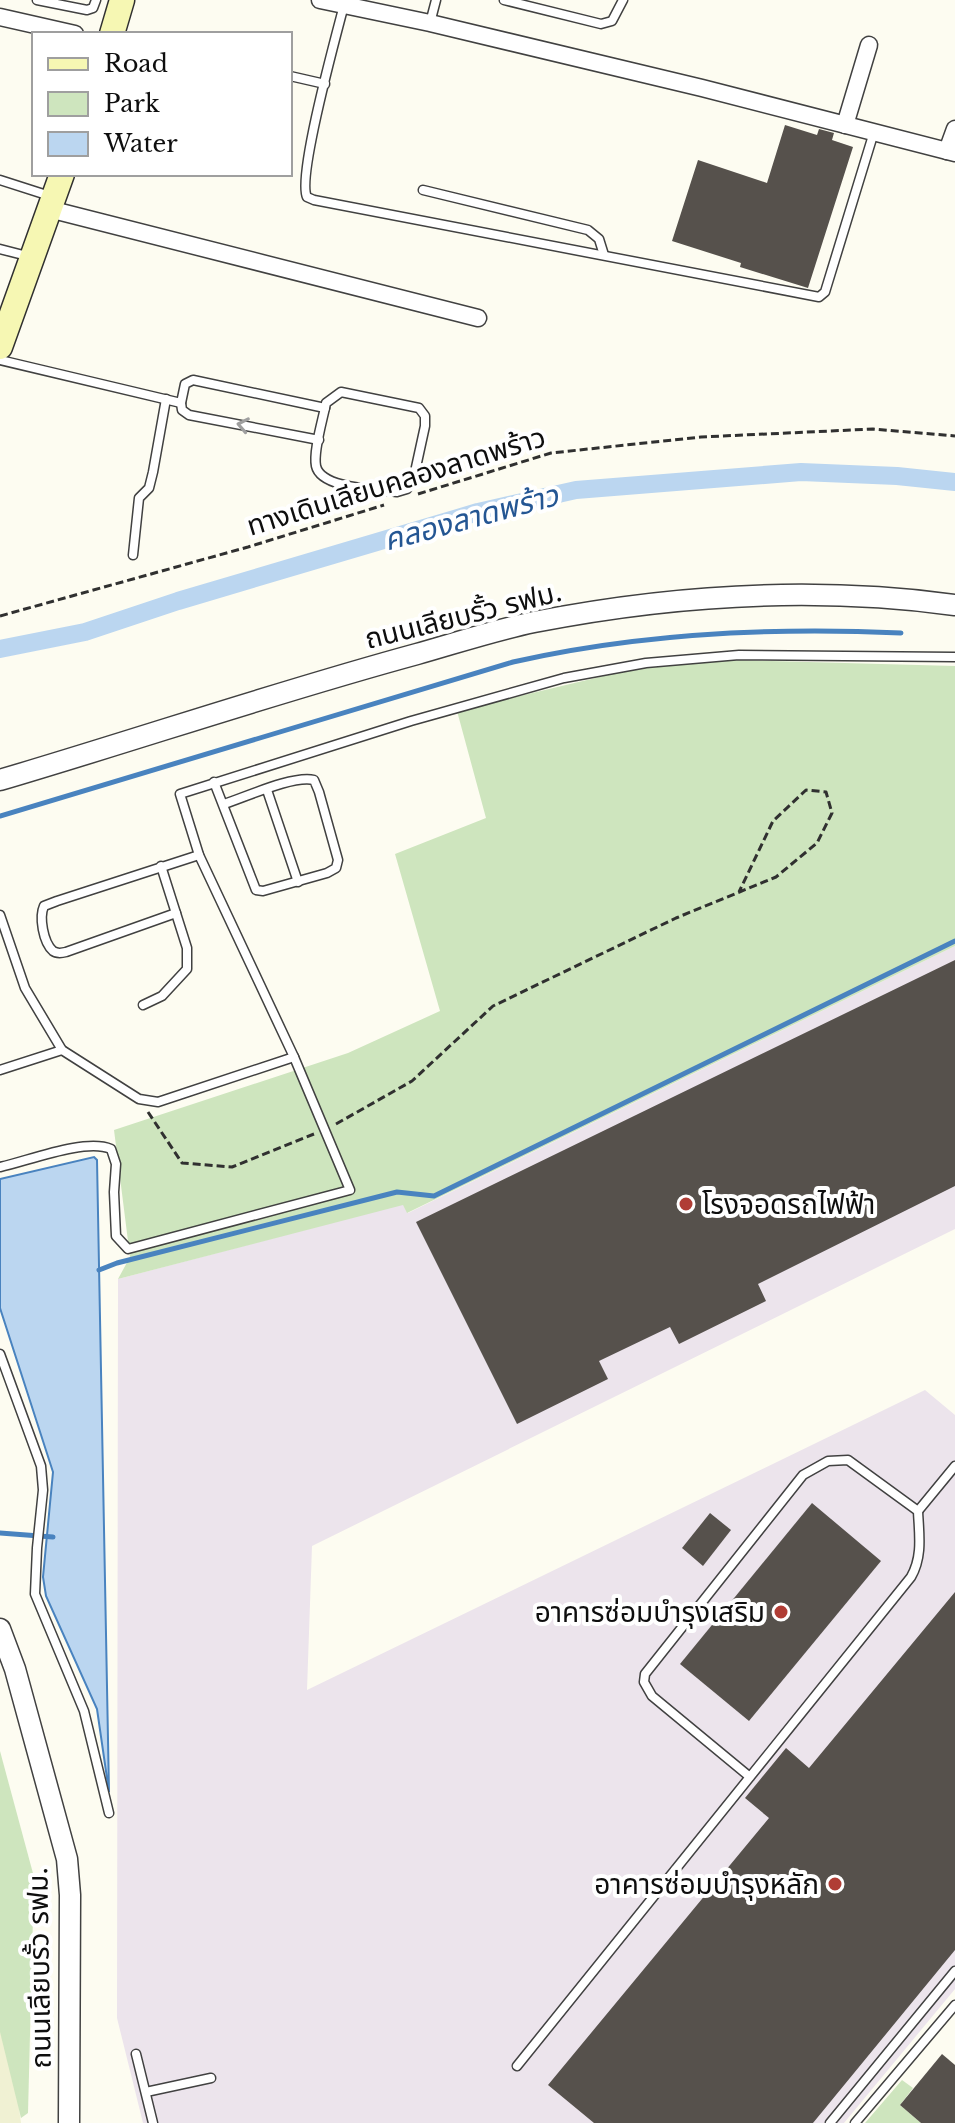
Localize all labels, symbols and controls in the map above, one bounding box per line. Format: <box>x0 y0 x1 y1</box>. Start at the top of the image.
legend <box>32 32 292 176</box>
text: Road <box>104 49 168 78</box>
text: Park <box>104 89 160 118</box>
text: Water <box>103 129 178 158</box>
one-way arrow <box>237 417 250 434</box>
street label: ทางเดินเลียบคลองลาดพร้าว <box>243 420 549 542</box>
water label: คลองลาดพร้าว <box>380 477 562 559</box>
street label: ถนนเลียบรั้ว รฟม. <box>361 574 565 657</box>
place label: โรงจอดรถไฟฟ้า <box>702 1187 875 1222</box>
marker: โรงจอดรถไฟฟ้า <box>677 1195 695 1213</box>
place label: อาคารซ่อมบำรุงเสริม <box>535 1595 765 1630</box>
marker: อาคารซ่อมบำรุงเสริม <box>772 1603 790 1621</box>
street label: ถนนเลียบรั้ว รฟม. <box>20 1867 59 2069</box>
place label: อาคารซ่อมบำรุงหลัก <box>594 1867 819 1902</box>
marker: อาคารซ่อมบำรุงหลัก <box>826 1875 844 1893</box>

